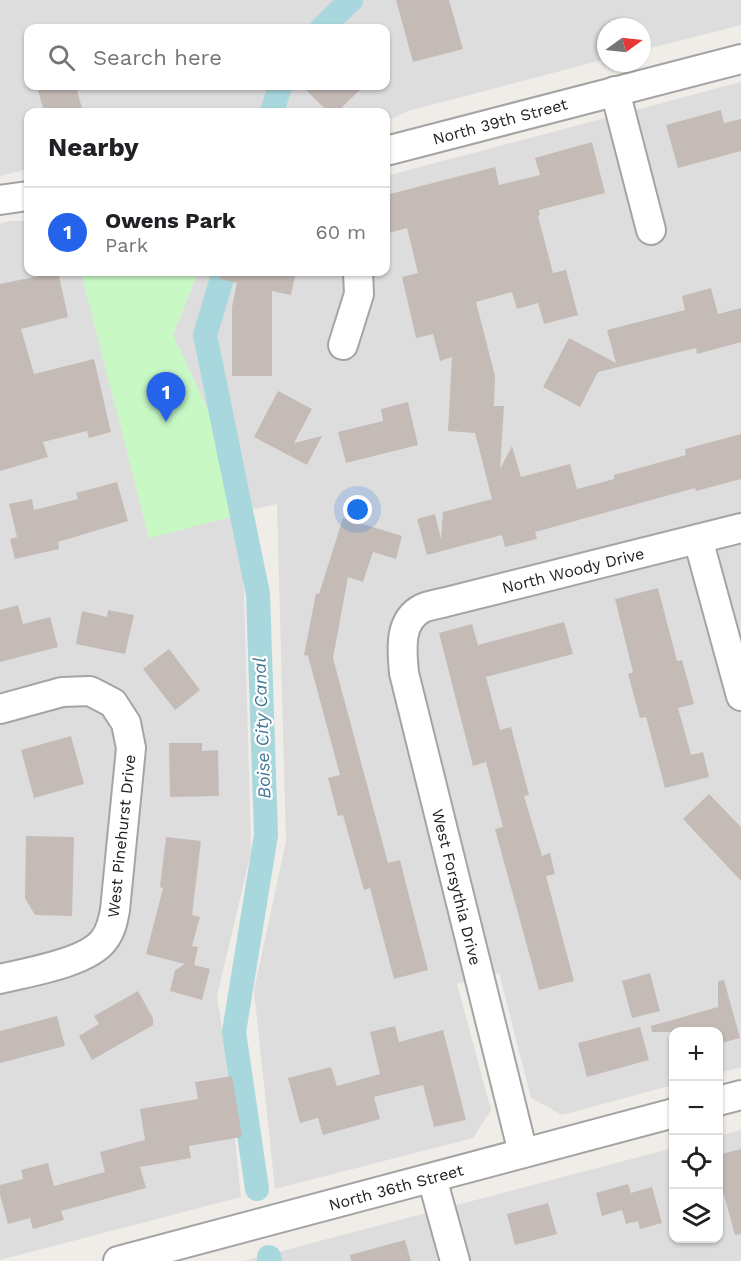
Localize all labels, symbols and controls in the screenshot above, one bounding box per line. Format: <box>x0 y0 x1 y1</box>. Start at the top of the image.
north arrow <box>597 18 651 72</box>
search box <box>24 24 390 90</box>
icon: search <box>45 41 78 74</box>
text: Search here <box>93 45 222 70</box>
street label: North 39th Street <box>431 94 570 149</box>
text: Nearby <box>48 132 139 162</box>
text: Owens Park <box>105 208 236 233</box>
text: 1 <box>63 220 72 244</box>
text: 60 m <box>316 220 366 244</box>
text: Park <box>105 233 148 257</box>
pin: 1 <box>146 372 186 422</box>
your location <box>343 495 372 524</box>
street label: North Woody Drive <box>500 544 646 597</box>
water label: Boise City Canal <box>249 657 274 799</box>
street label: West Pinehurst Drive <box>103 753 140 919</box>
street label: West Forsythia Drive <box>428 807 485 967</box>
map controls <box>669 1027 723 1243</box>
button: + <box>669 1027 723 1081</box>
button: − <box>669 1081 723 1135</box>
button: locate <box>669 1135 723 1189</box>
street label: North 36th Street <box>327 1160 466 1215</box>
button: layers <box>669 1189 723 1243</box>

